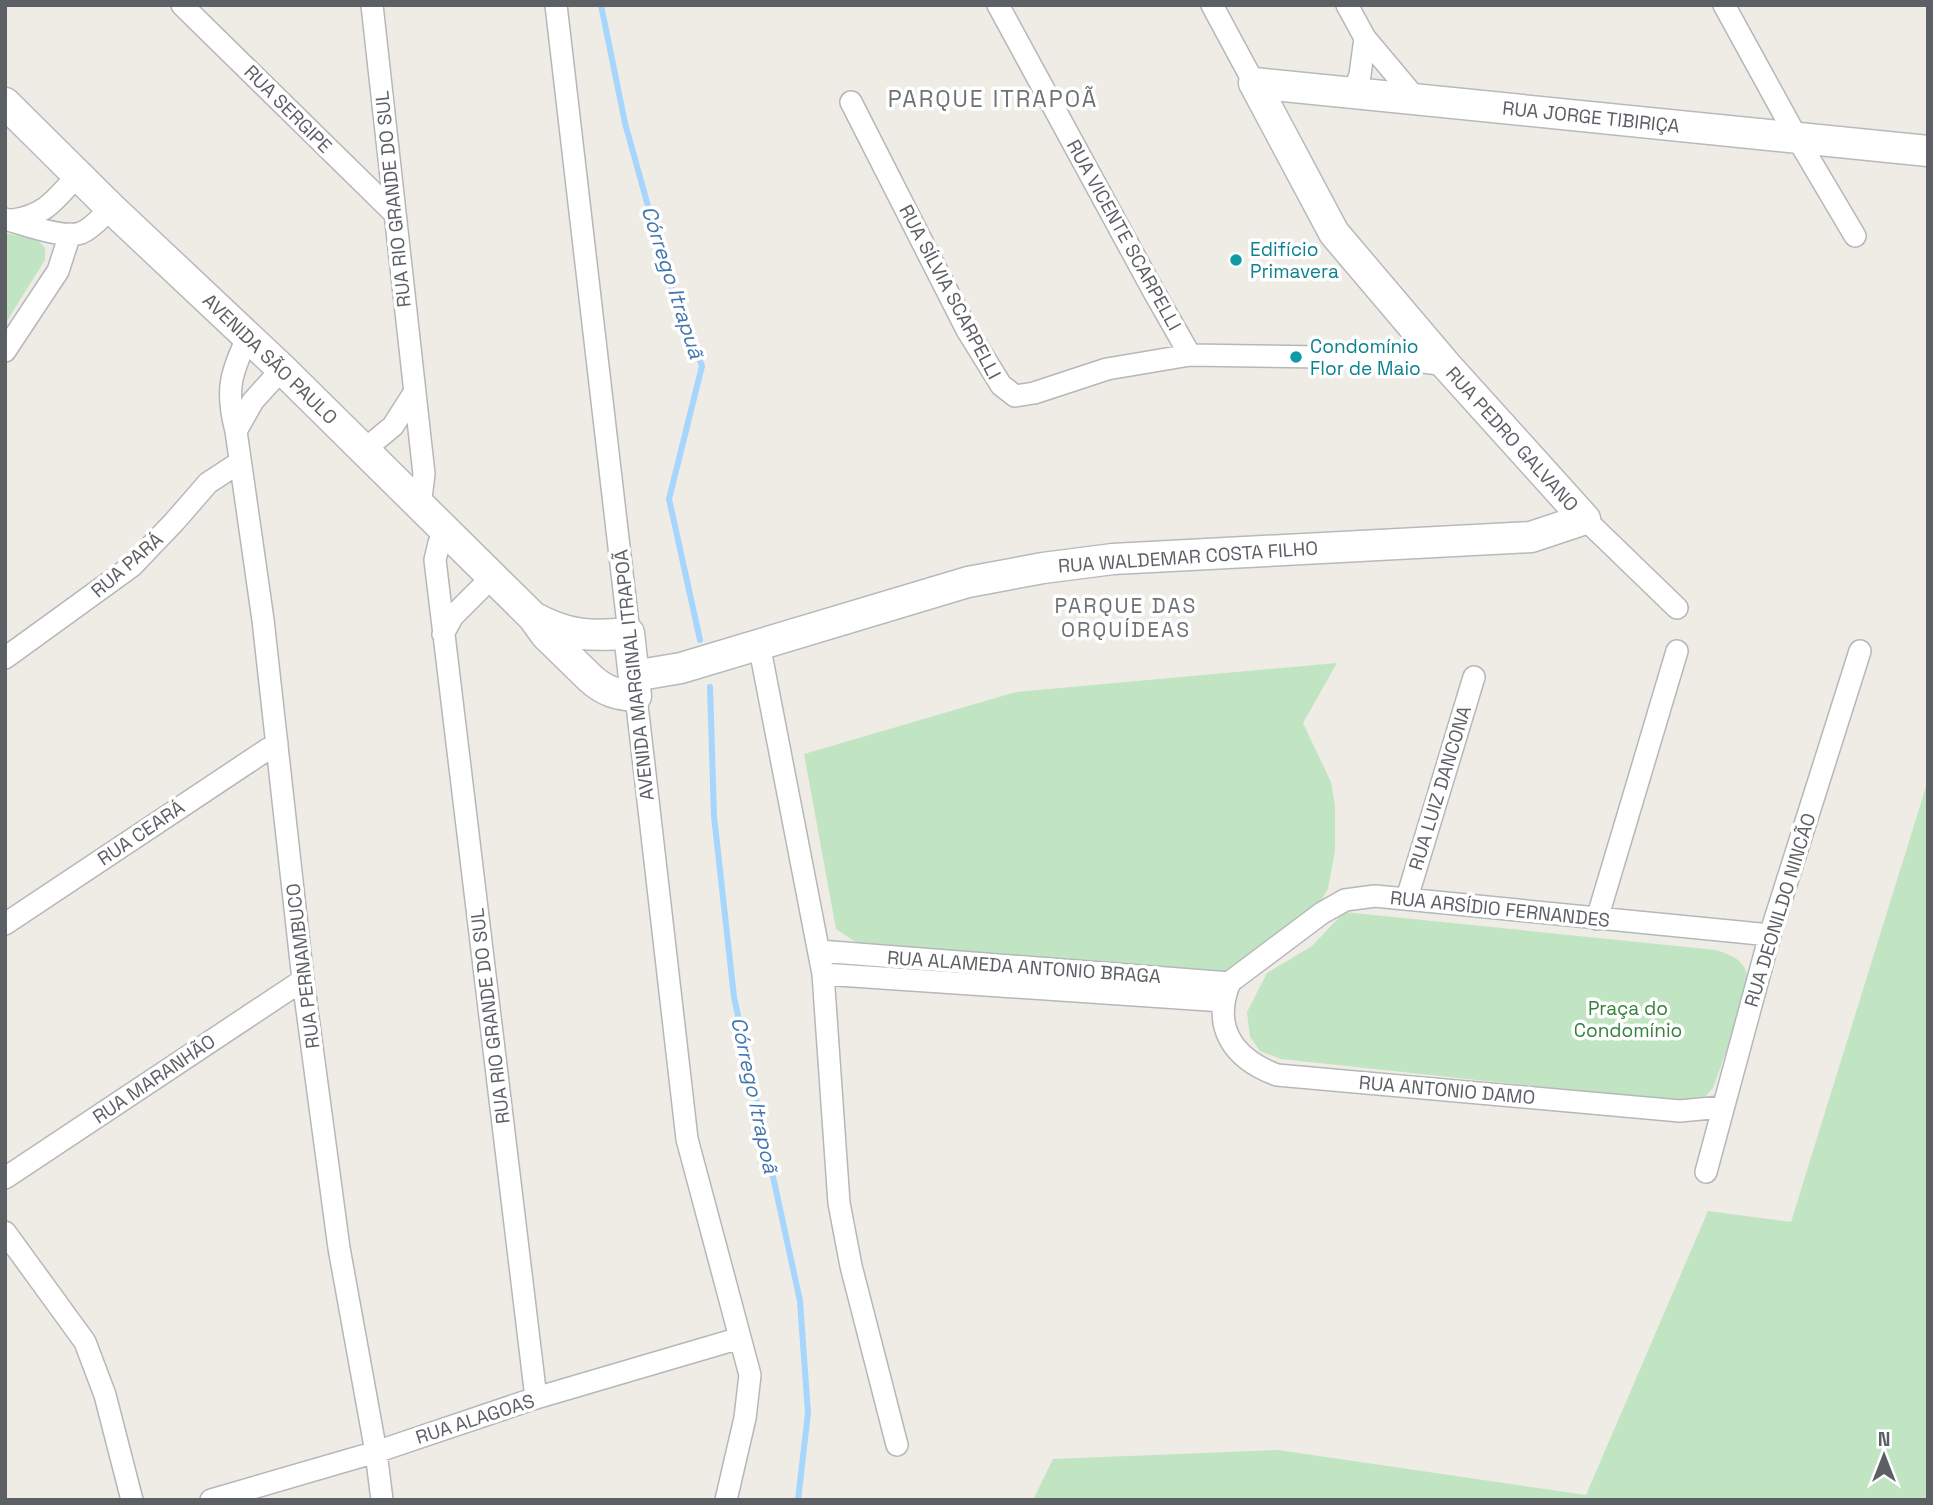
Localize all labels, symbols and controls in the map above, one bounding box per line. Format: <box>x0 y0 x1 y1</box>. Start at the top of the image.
street label: RUA SERGIPE <box>239 60 337 158</box>
district label: PARQUE ITRAPOÃ <box>888 84 1098 114</box>
street label: RUA RIO GRANDE DO SUL <box>369 90 417 308</box>
street label: RUA JORGE TIBIRIÇA <box>1501 95 1681 139</box>
street label: RUA VICENTE SCARPELLI <box>1061 135 1187 335</box>
street label: RUA SÍLVIA SCARPELLI <box>893 200 1007 384</box>
water label: Córrego Itrapuã <box>636 202 711 363</box>
place label: Edifício Primavera <box>1250 237 1339 284</box>
marker: Edifício Primavera <box>1228 252 1244 268</box>
street label: AVENIDA SÃO PAULO <box>197 288 343 430</box>
place label: Condomínio Flor de Maio <box>1310 334 1421 381</box>
marker: Condomínio Flor de Maio <box>1288 349 1304 365</box>
street label: RUA PEDRO GALVANO <box>1440 361 1584 517</box>
street label: RUA PARÁ <box>86 527 168 603</box>
street label: RUA WALDEMAR COSTA FILHO <box>1057 535 1319 579</box>
street label: AVENIDA MARGINAL ITRAPOÃ <box>608 548 660 802</box>
district label: PARQUE DAS ORQUÍDEAS <box>1055 592 1197 643</box>
street label: RUA LUIZ DANCONA <box>1403 703 1477 873</box>
street label: RUA CEARÁ <box>93 795 189 871</box>
street label: RUA DEONILDO NINCÃO <box>1739 810 1821 1010</box>
street label: RUA PERNAMBUCO <box>280 882 326 1050</box>
street label: RUA ARSÍDIO FERNANDES <box>1389 885 1611 933</box>
street label: RUA RIO GRANDE DO SUL <box>464 907 516 1125</box>
street label: RUA ALAMEDA ANTONIO BRAGA <box>886 945 1162 989</box>
park label: Praça do Condomínio <box>1574 996 1682 1043</box>
water label: Córrego Itrapoã <box>725 1014 785 1177</box>
street label: RUA MARANHÃO <box>88 1029 220 1129</box>
street label: RUA ANTONIO DAMO <box>1358 1070 1536 1110</box>
street label: RUA ALAGOAS <box>412 1388 538 1450</box>
north arrow <box>1849 1421 1919 1491</box>
text: N <box>1878 1427 1890 1452</box>

